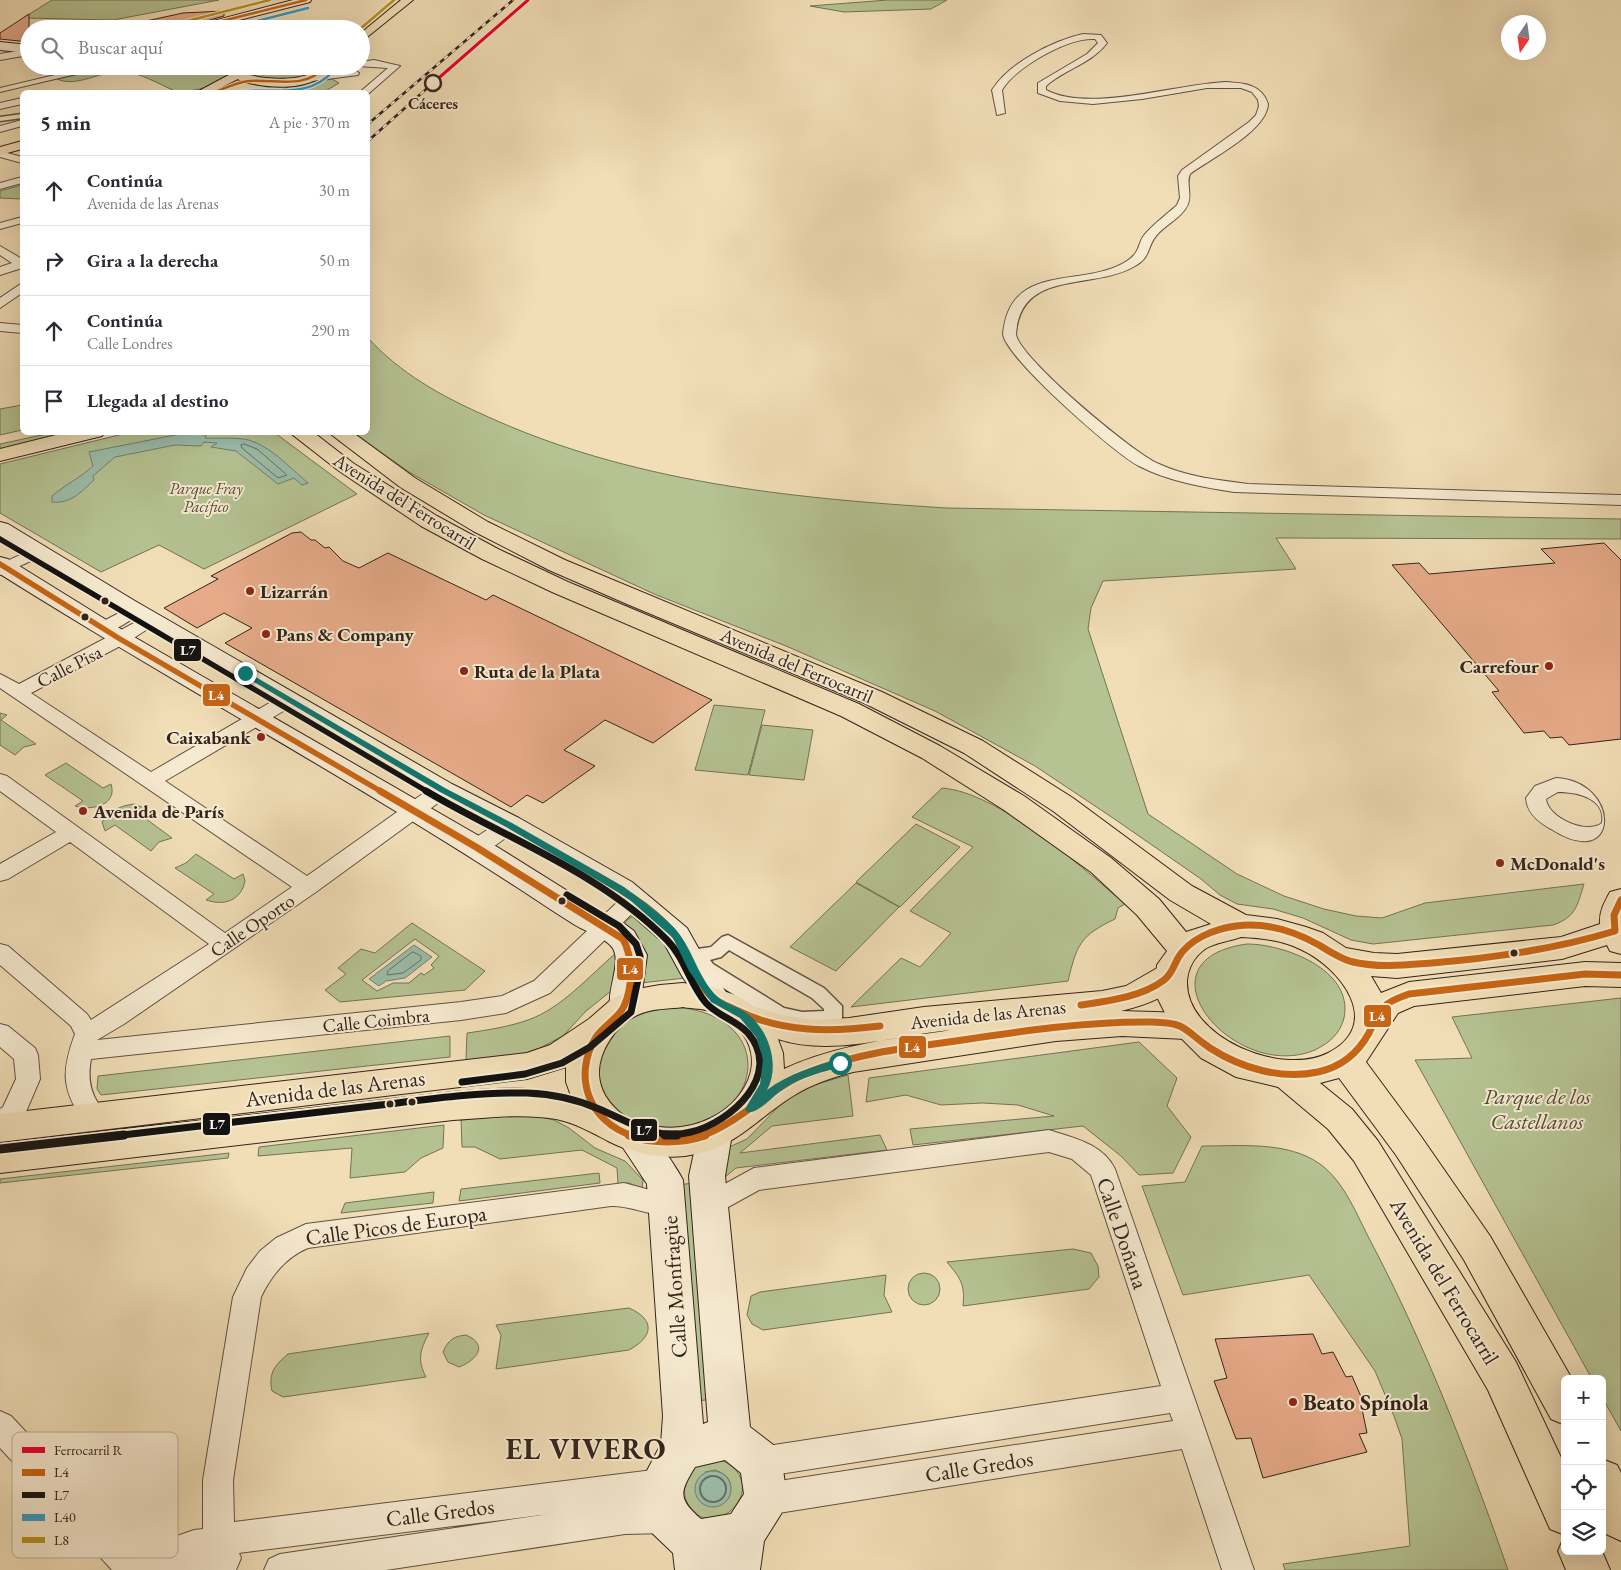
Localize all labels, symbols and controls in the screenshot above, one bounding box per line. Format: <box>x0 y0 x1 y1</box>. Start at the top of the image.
north arrow <box>1501 15 1546 60</box>
search box <box>20 20 370 75</box>
icon: search <box>38 34 66 62</box>
text: Buscar aquí <box>78 35 163 60</box>
marker: Cáceres <box>424 74 442 92</box>
place label: Cáceres <box>408 93 458 114</box>
text: 5 min <box>40 109 91 136</box>
text: A pie · 370 m <box>269 112 350 133</box>
text: Continúa <box>87 168 163 193</box>
icon: ahead <box>40 177 68 205</box>
text: 30 m <box>319 180 350 201</box>
text: Avenida de las Arenas <box>87 193 219 214</box>
icon: right <box>40 247 68 275</box>
text: Gira a la derecha <box>87 248 218 273</box>
text: 50 m <box>319 250 350 271</box>
text: Continúa <box>87 308 163 333</box>
icon: ahead <box>40 317 68 345</box>
text: 290 m <box>311 320 350 341</box>
text: Calle Londres <box>87 333 172 354</box>
icon: arrive <box>40 387 68 415</box>
text: Llegada al destino <box>87 388 229 413</box>
street label: Avenida del Ferrocarril <box>328 447 481 556</box>
park label: Parque Fray Pacífico <box>169 478 243 517</box>
place label: Lizarrán <box>260 579 328 604</box>
marker: Lizarrán <box>244 585 256 597</box>
unlabelled marker <box>100 596 110 606</box>
unlabelled marker <box>80 612 90 622</box>
place label: Pans & Company <box>276 622 414 647</box>
street label: Avenida del Ferrocarril <box>716 622 877 709</box>
marker: Pans & Company <box>260 628 272 640</box>
line badge: L7 <box>173 638 202 662</box>
street label: Calle Pisa <box>32 639 107 694</box>
text: L7 <box>180 641 196 659</box>
place label: Carrefour <box>1460 654 1539 679</box>
place label: Ruta de la Plata <box>474 659 601 684</box>
marker: Carrefour <box>1543 660 1555 672</box>
route end <box>234 662 257 685</box>
marker: Ruta de la Plata <box>458 665 470 677</box>
line badge: L4 <box>202 683 231 707</box>
text: L4 <box>208 686 224 704</box>
place label: Caixabank <box>166 725 252 750</box>
marker: Caixabank <box>255 731 267 743</box>
place label: Avenida de París <box>92 799 224 824</box>
marker: Avenida de París <box>77 805 89 817</box>
place label: McDonald's <box>1510 851 1605 876</box>
marker: McDonald's <box>1494 857 1506 869</box>
street label: Calle Oporto <box>205 888 299 963</box>
unlabelled marker <box>557 896 567 906</box>
unlabelled marker <box>1509 948 1519 958</box>
line badge: L4 <box>616 957 644 981</box>
text: L4 <box>622 960 638 978</box>
street label: Avenida de las Arenas <box>908 994 1067 1035</box>
street label: Calle Coimbra <box>321 1002 431 1039</box>
line badge: L4 <box>1363 1004 1392 1028</box>
text: L4 <box>1369 1007 1385 1025</box>
line badge: L4 <box>898 1035 927 1059</box>
text: L4 <box>904 1038 920 1056</box>
route start <box>829 1052 852 1075</box>
street label: Avenida de las Arenas <box>242 1063 427 1114</box>
park label: Parque de los Castellanos <box>1483 1082 1592 1136</box>
unlabelled marker <box>407 1097 417 1107</box>
unlabelled marker <box>385 1099 395 1109</box>
line badge: L7 <box>202 1112 231 1136</box>
text: L7 <box>209 1115 225 1133</box>
line badge: L7 <box>630 1118 658 1142</box>
text: L7 <box>636 1121 652 1139</box>
street label: Calle Doñana <box>1090 1173 1155 1293</box>
street label: Avenida del Ferrocarril <box>1383 1192 1506 1370</box>
street label: Calle Picos de Europa <box>304 1198 489 1253</box>
street label: Calle Monfragüe <box>655 1214 694 1359</box>
map controls <box>1561 1375 1606 1555</box>
button: + <box>1561 1375 1606 1420</box>
place label: Beato Spínola <box>1303 1388 1429 1417</box>
marker: Beato Spínola <box>1287 1396 1299 1408</box>
button: − <box>1561 1420 1606 1465</box>
district label: EL VIVERO <box>506 1430 666 1468</box>
legend <box>12 1432 178 1558</box>
text: Ferrocarril R <box>54 1441 124 1459</box>
street label: Calle Gredos <box>923 1444 1035 1489</box>
text: L4 <box>54 1463 69 1481</box>
button: locate <box>1561 1465 1606 1510</box>
text: L7 <box>54 1486 69 1504</box>
street label: Calle Gredos <box>384 1491 496 1534</box>
text: L40 <box>54 1508 76 1526</box>
button: layers <box>1561 1510 1606 1555</box>
text: L8 <box>54 1531 69 1549</box>

